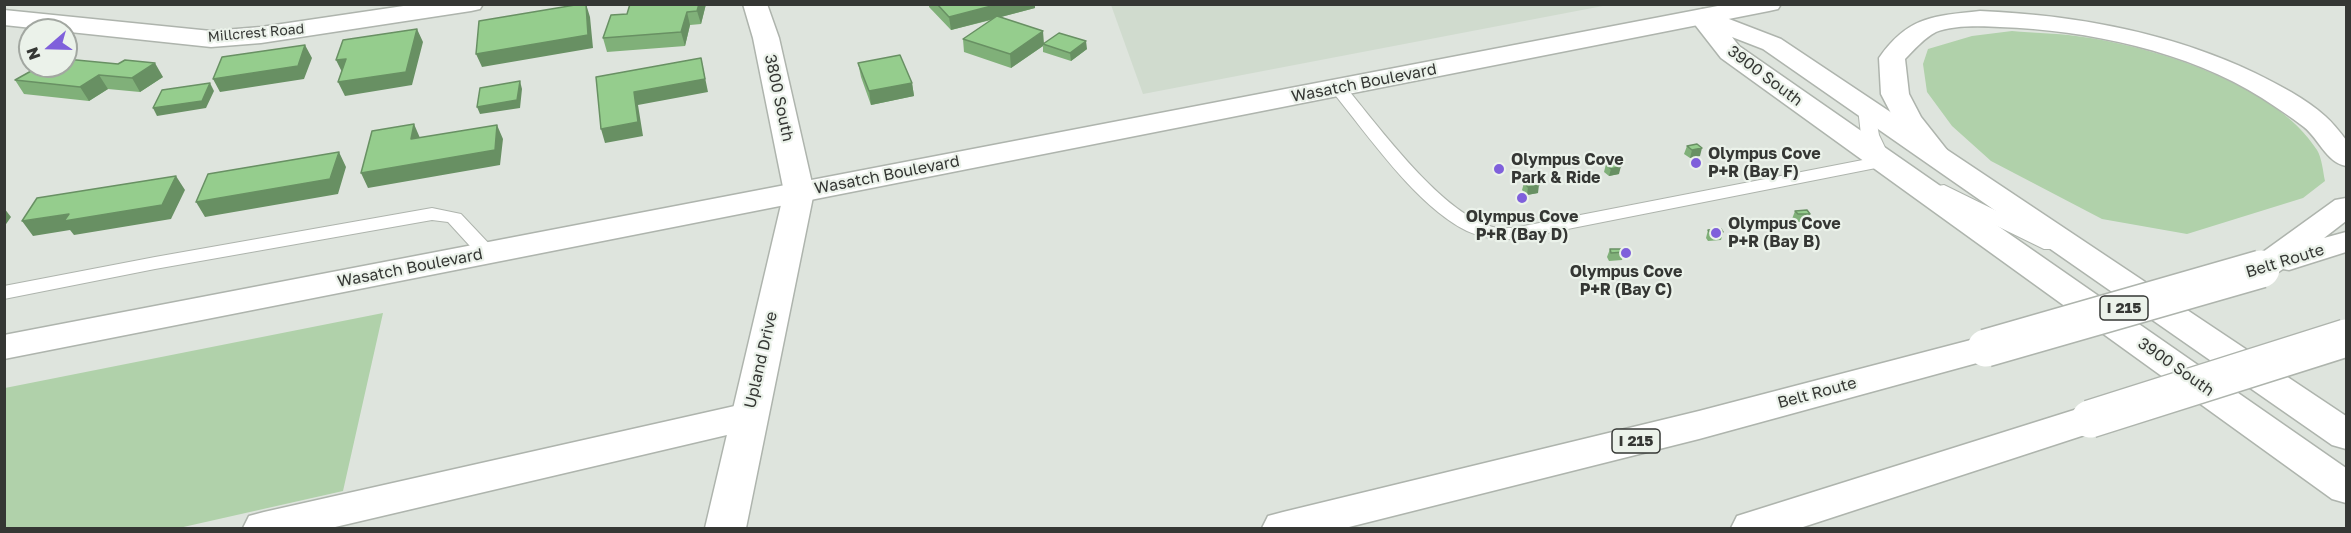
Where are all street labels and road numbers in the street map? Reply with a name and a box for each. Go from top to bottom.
street label: Millcrest Road [207,20,305,46]
street label: 3900 South [1724,42,1806,110]
street label: 3800 South [760,53,798,143]
street label: Wasatch Boulevard [1290,60,1438,106]
street label: Wasatch Boulevard [813,152,961,198]
street label: Belt Route [2244,240,2326,282]
street label: Wasatch Boulevard [336,245,484,291]
road number: I 215 [2100,296,2148,320]
street label: Upland Drive [741,310,781,410]
street label: 3900 South [2134,334,2218,400]
street label: Belt Route [1775,373,1859,413]
road number: I 215 [1612,429,1660,453]

